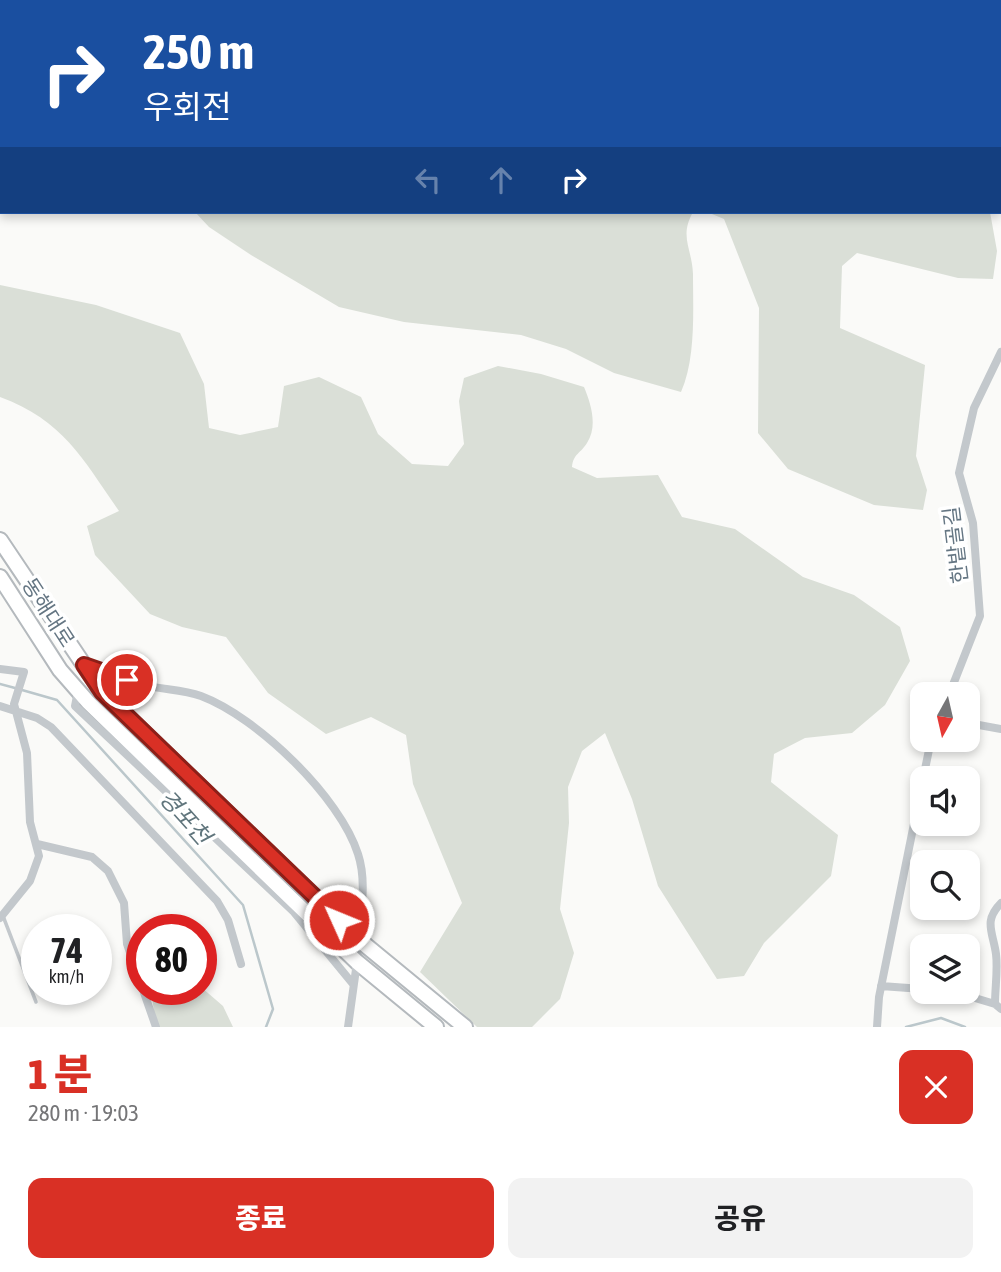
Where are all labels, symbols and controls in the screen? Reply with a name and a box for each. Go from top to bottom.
text: 250 m [143,23,254,79]
icon: right [28,28,119,119]
text: 우회전 [143,88,231,125]
icon: left [409,161,447,199]
icon: ahead [482,161,520,199]
icon: right [555,161,593,199]
street label: 한밭골길 [938,505,972,585]
street label: 동해대로 [18,573,80,651]
pin [97,650,157,710]
icon: arrive [108,661,146,699]
north arrow [910,682,980,752]
map controls [910,682,980,1004]
button: sound [910,766,980,836]
water label: 경포천 [154,785,218,851]
button: search [910,850,980,920]
position arrow [302,883,376,957]
speed limit sign: 80 [126,914,217,1005]
text: 74 [50,930,83,970]
button: layers [910,934,980,1004]
text: km/h [49,966,84,987]
text: 1 분 [28,1050,92,1098]
button: close [899,1050,973,1124]
text: 280 m · 19:03 [28,1100,139,1126]
button: 종료 [28,1178,494,1258]
button: 공유 [508,1178,973,1258]

